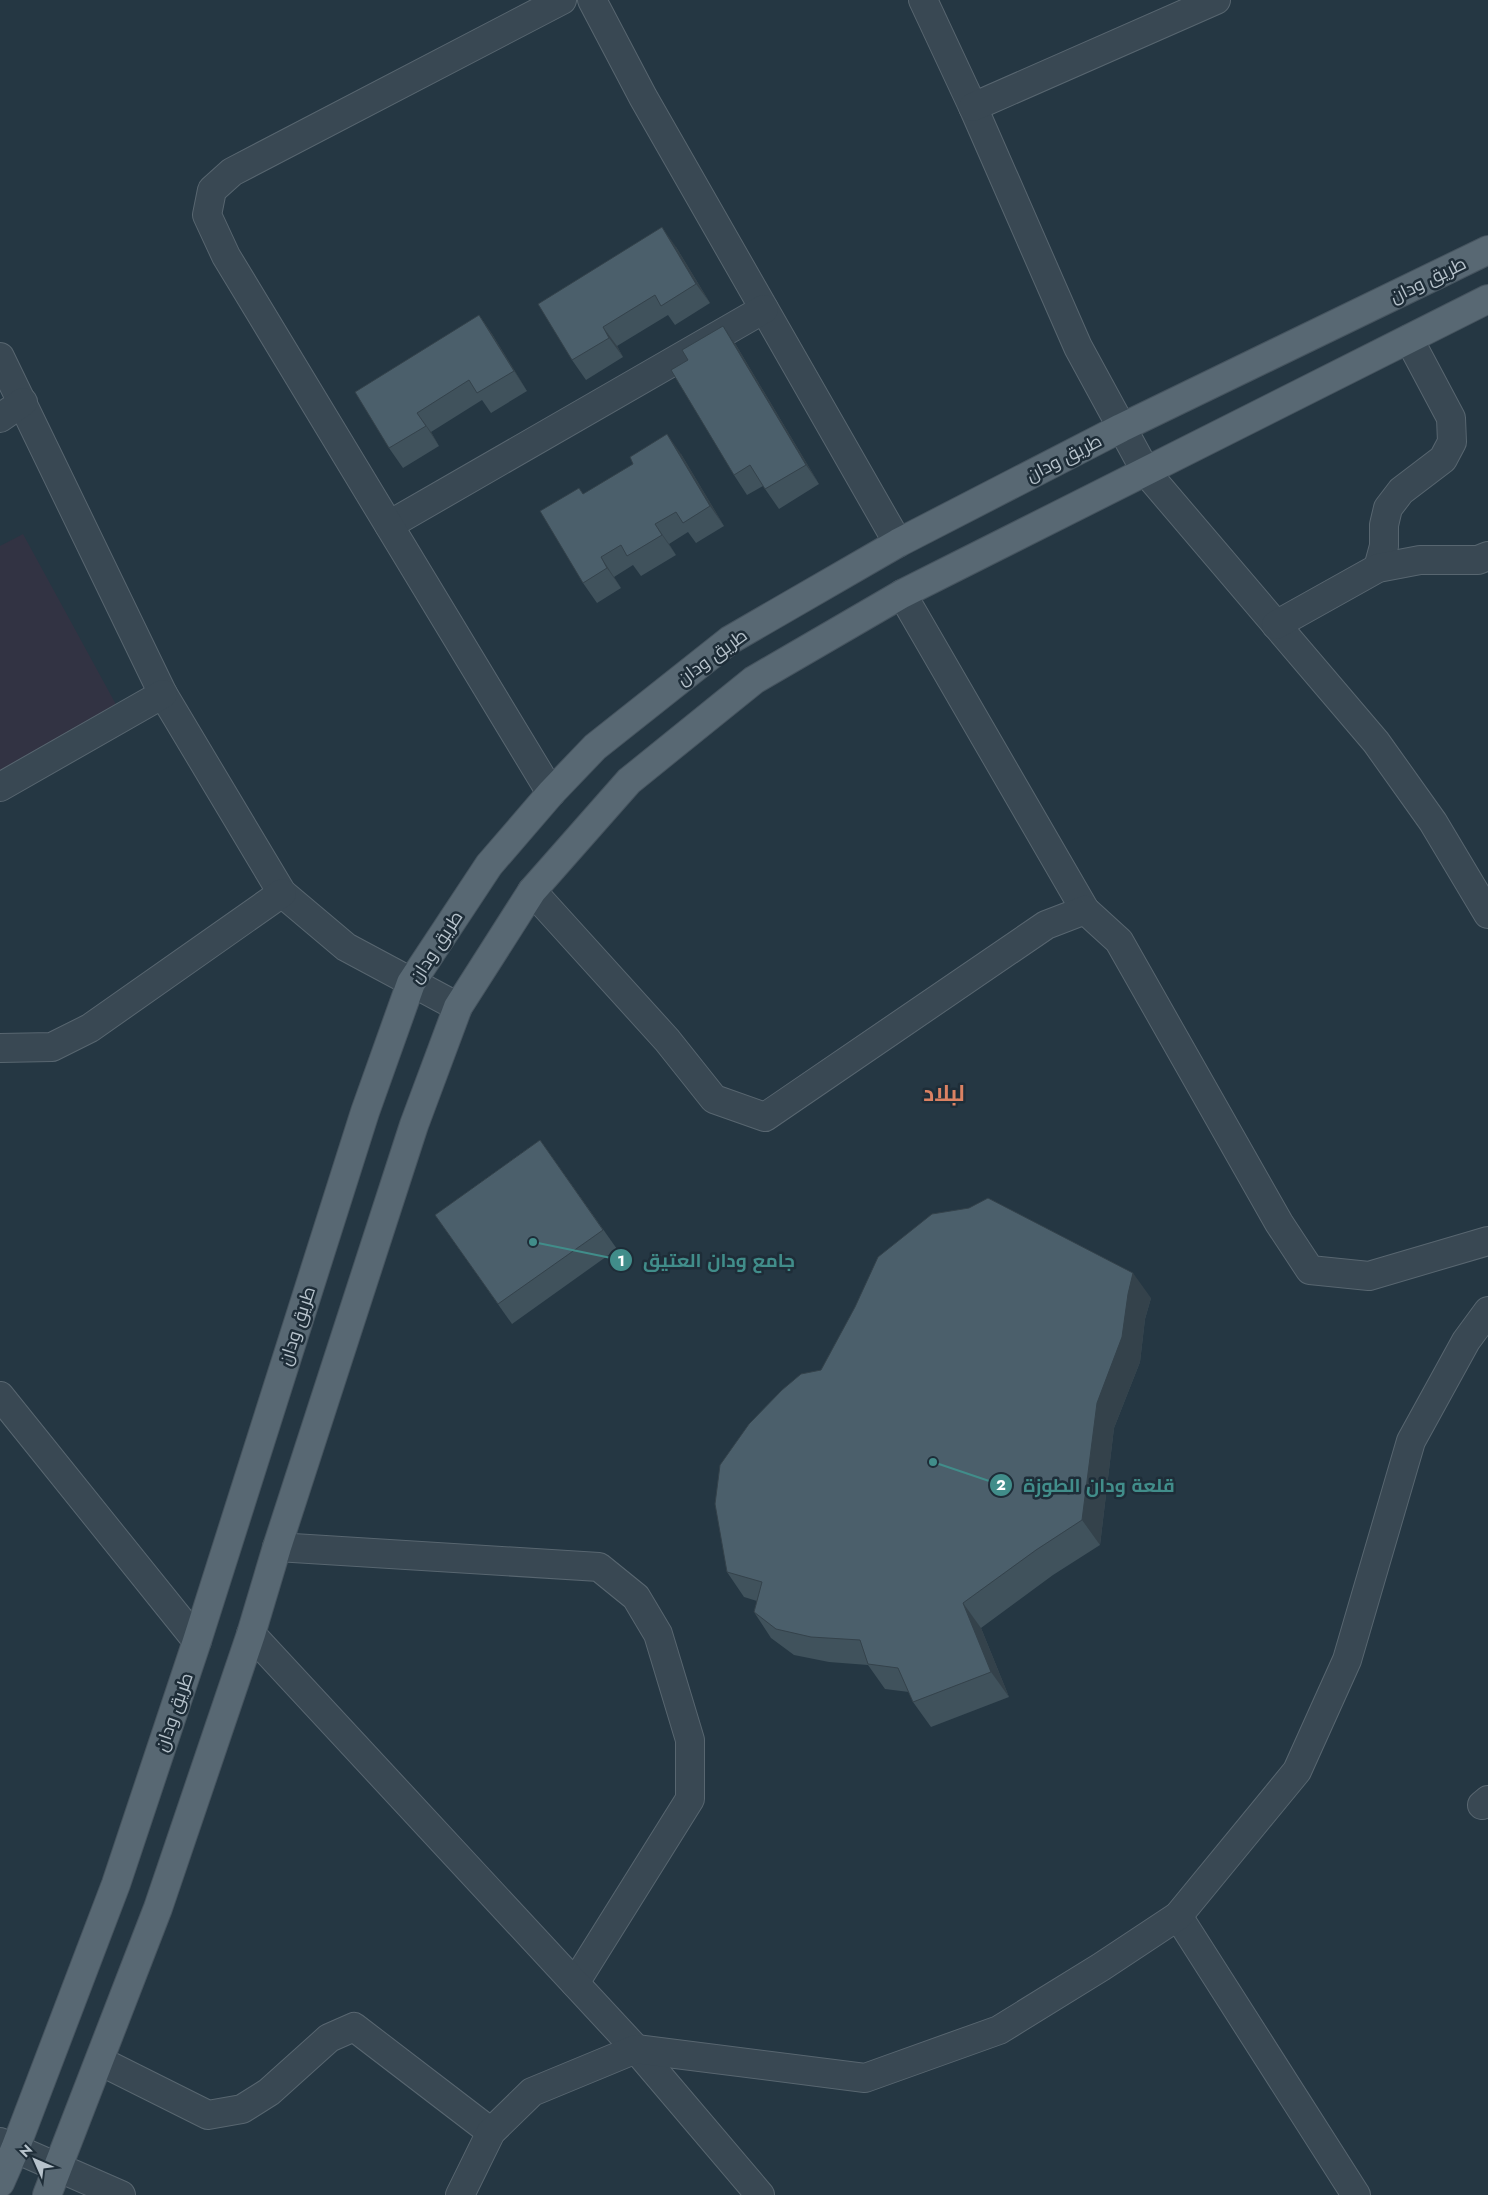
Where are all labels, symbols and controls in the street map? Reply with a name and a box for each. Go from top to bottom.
street label: طريق ودان [1386,250,1470,310]
street label: طريق ودان [1022,428,1106,488]
street label: طريق ودان [671,622,753,692]
street label: طريق ودان [403,906,469,988]
district label: لبلاد [923,1077,965,1109]
callout: جامع ودان العتيق [608,1243,805,1277]
text: جامع ودان العتيق [643,1247,795,1274]
text: 1 [617,1250,625,1272]
street label: طريق ودان [272,1283,322,1369]
callout: قلعة ودان الطوزة [988,1468,1184,1502]
text: قلعة ودان الطوزة [1023,1472,1175,1499]
text: 2 [996,1474,1006,1496]
street label: طريق ودان [148,1669,200,1755]
north arrow [10,2135,60,2185]
text: N [15,2140,37,2162]

